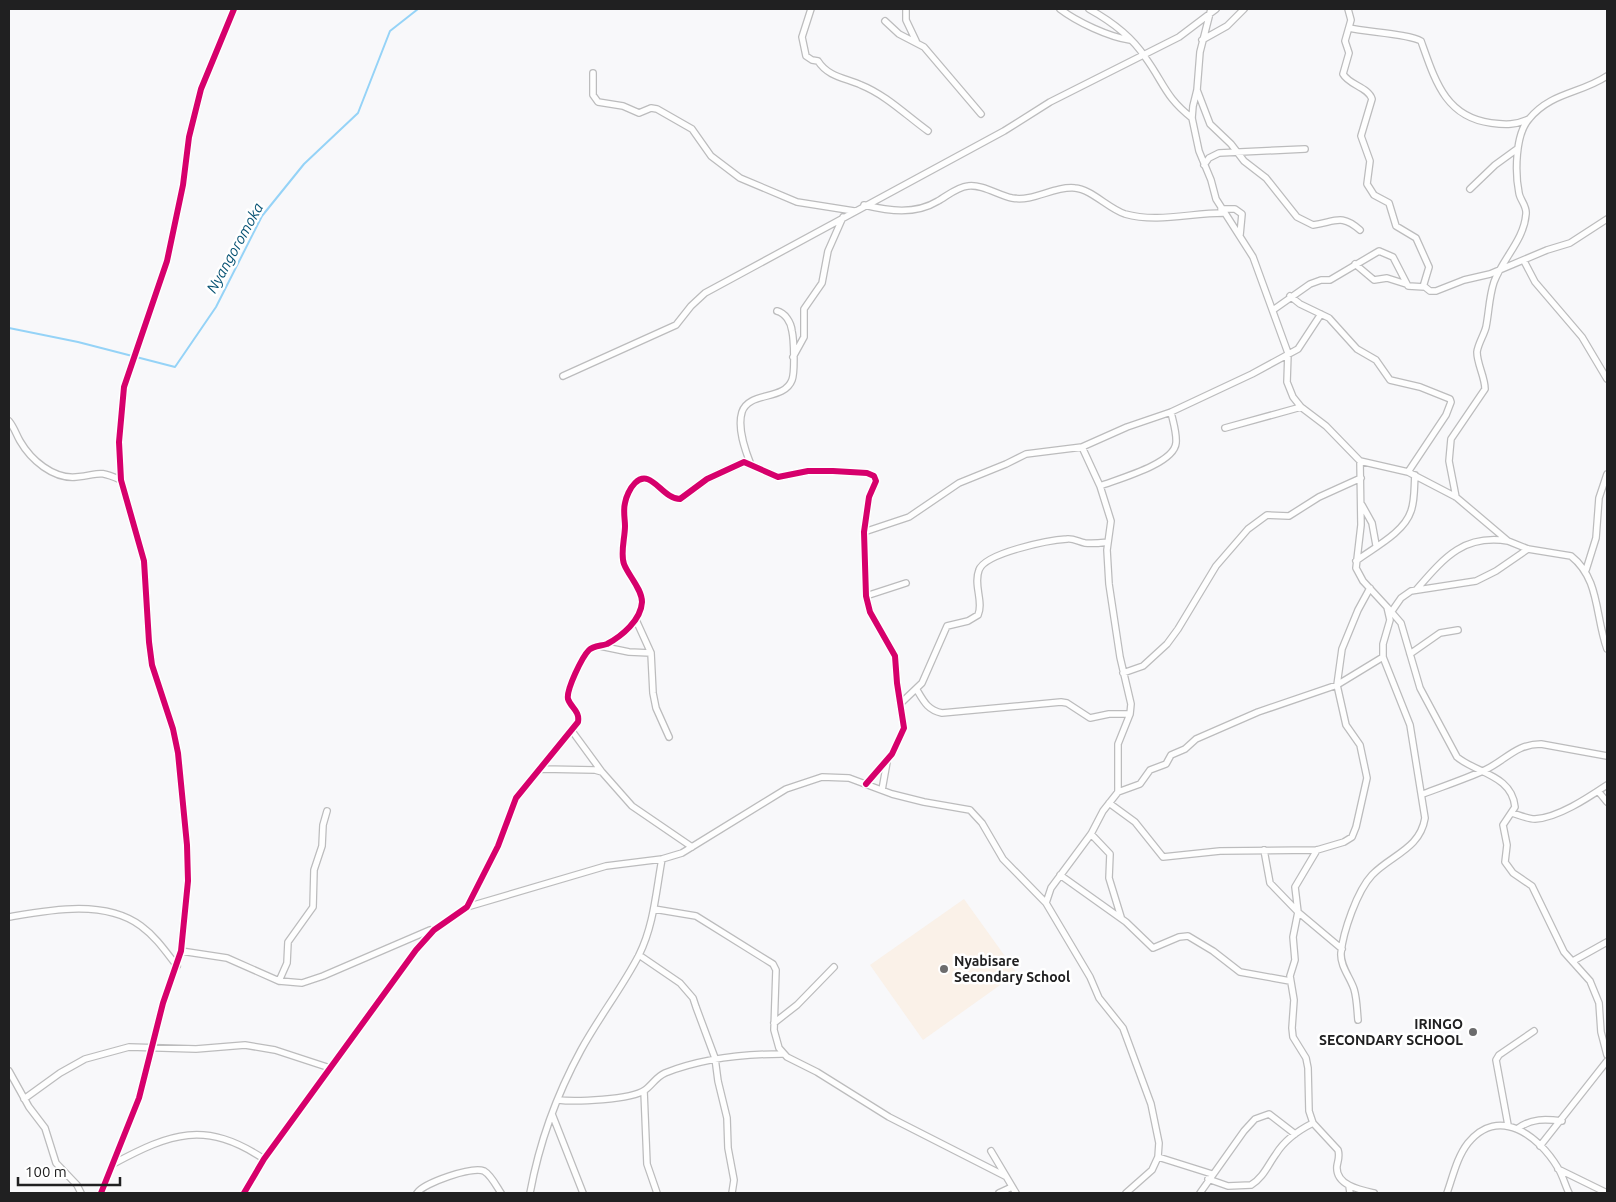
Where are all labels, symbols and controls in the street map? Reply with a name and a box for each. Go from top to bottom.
water label: Nyangoromoka [203,200,266,296]
place label: Nyabisare Secondary School [954,953,1070,985]
marker: Nyabisare Secondary School [938,963,950,975]
place label: IRINGO SECONDARY SCHOOL [1319,1016,1463,1048]
marker: IRINGO SECONDARY SCHOOL [1467,1026,1479,1038]
scale bar [18,1154,120,1186]
text: 100 m [25,1163,67,1180]

